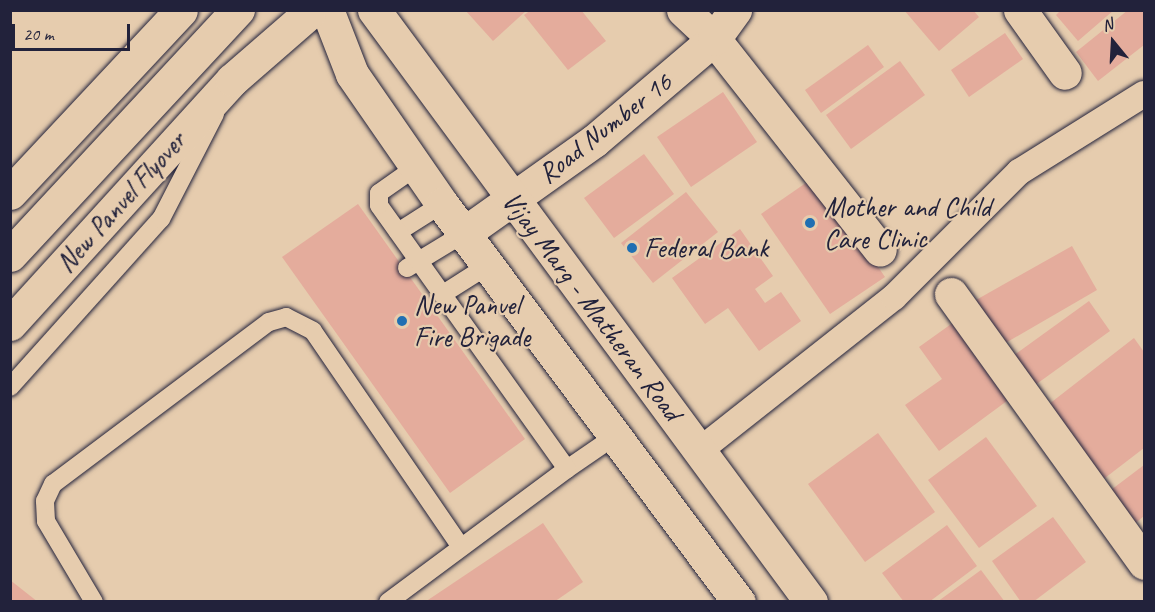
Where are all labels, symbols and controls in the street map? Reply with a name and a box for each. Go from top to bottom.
scale bar [15,12,134,50]
north arrow [1083,12,1143,72]
text: N [1100,14,1115,36]
text: 20 m [23,23,54,45]
street label: Road Number 16 [532,66,678,190]
street label: New Panvel Flyover [48,124,194,280]
street label: Vijay Marg - Matheran Road [495,185,689,427]
place label: Mother and Child Care Clinic [824,190,992,256]
marker: Mother and Child Care Clinic [801,214,819,232]
place label: Federal Bank [644,231,768,265]
marker: Federal Bank [625,241,639,255]
place label: New Panvel Fire Brigade [414,288,529,354]
marker: New Panvel Fire Brigade [395,314,409,328]

